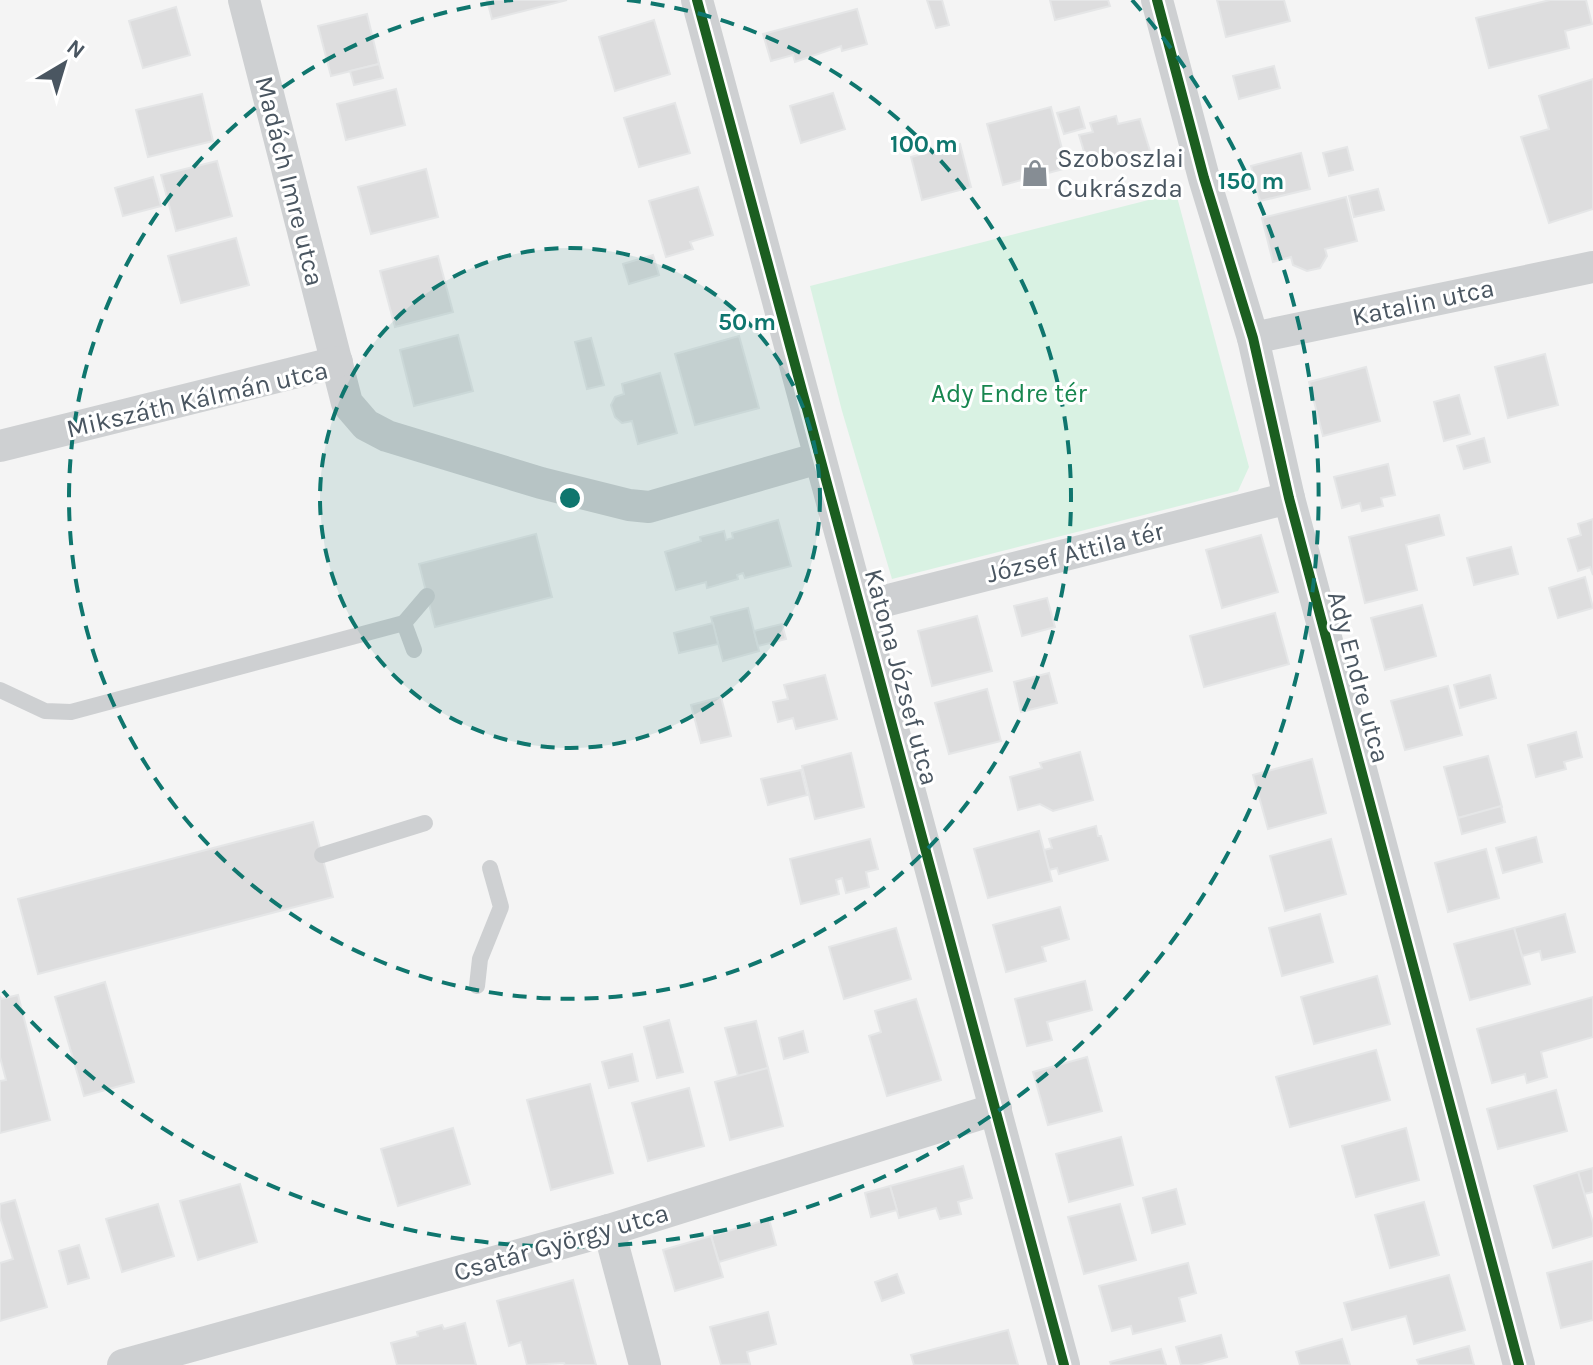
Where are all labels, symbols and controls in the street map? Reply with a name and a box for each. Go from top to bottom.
north arrow [24,24,104,104]
text: N [61,34,90,64]
street label: Madách Imre utca [248,73,331,289]
text: 100 m [890,130,958,158]
place label: Szoboszlai Cukrászda [1057,143,1184,204]
shop icon: Szoboszlai Cukrászda [1020,158,1050,188]
text: 150 m [1218,167,1284,195]
street label: Katalin utca [1349,272,1497,333]
text: 50 m [718,308,776,336]
street label: Mikszáth Kálmán utca [63,354,331,445]
park label: Ady Endre tér [931,378,1087,409]
centre of rings [556,484,584,512]
street label: József Attila tér [983,515,1168,589]
street label: Katona József utca [858,566,945,789]
street label: Ady Endre utca [1321,588,1396,766]
street label: Csatár György utca [450,1197,672,1288]

